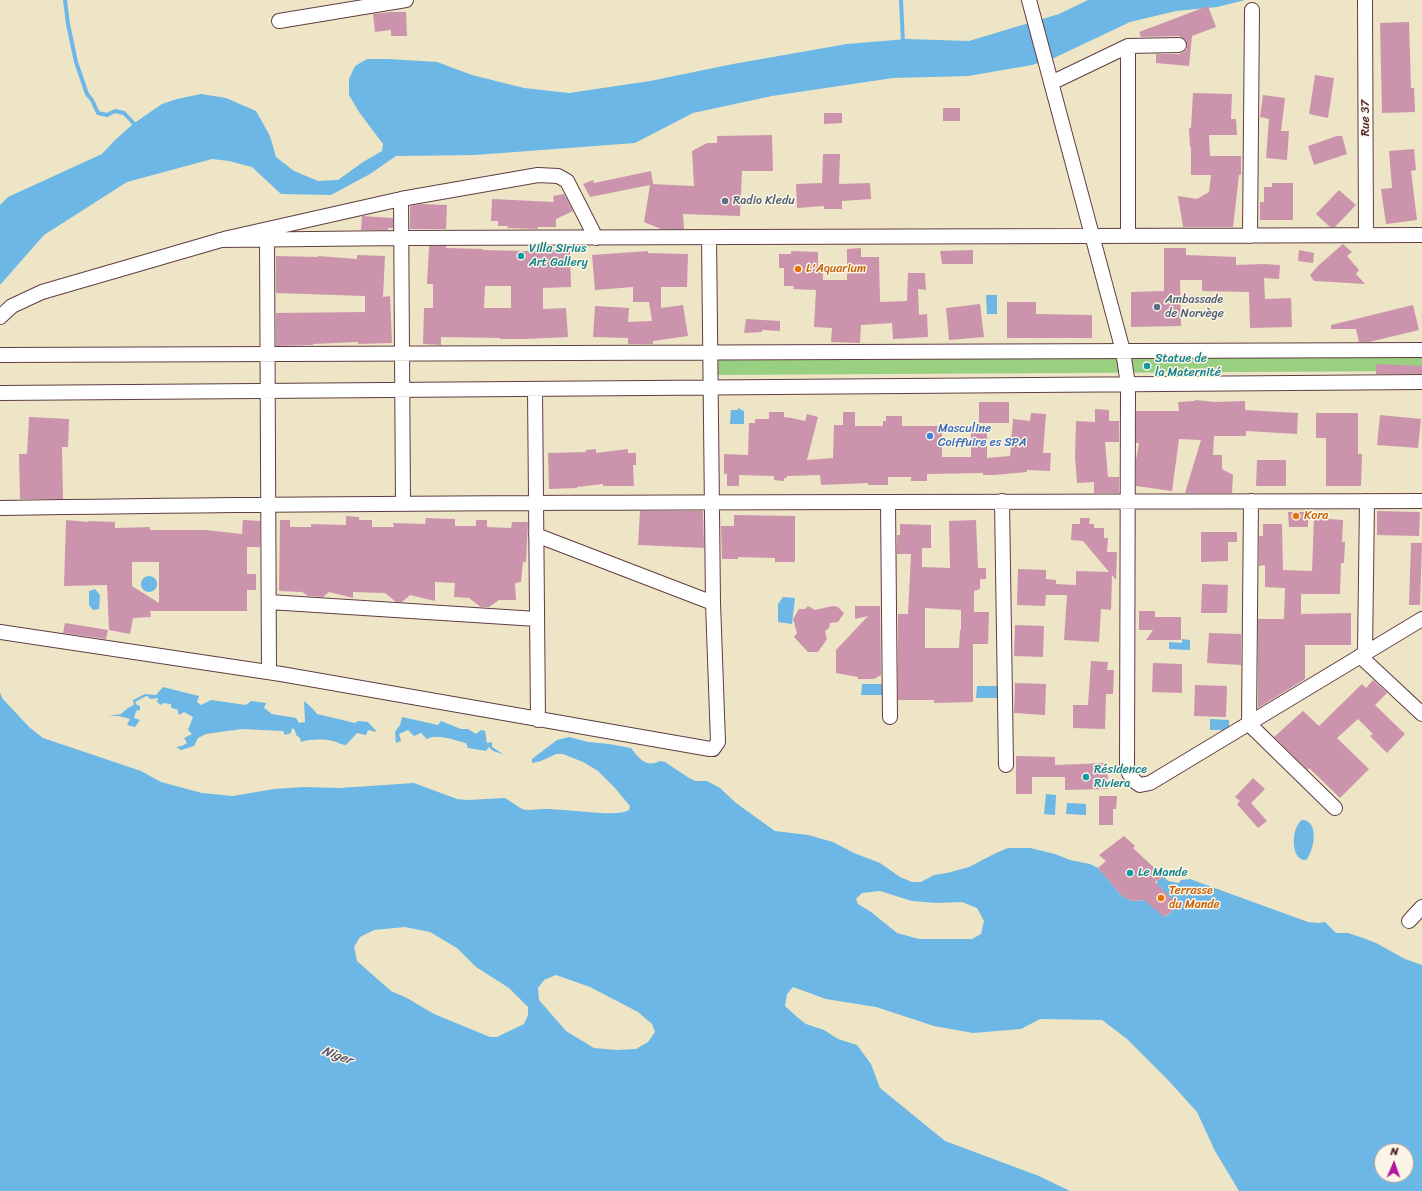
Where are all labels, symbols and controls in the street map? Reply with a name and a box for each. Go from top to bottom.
street label: Rue 37 [1359,100,1373,136]
place label: Radio Kledu [733,194,795,208]
marker: Radio Kledu [720,196,730,206]
place label: Villa Sirius Art Gallery [529,242,588,270]
marker: Villa Sirius Art Gallery [516,251,526,261]
place label: L'Aquarium [806,262,866,276]
marker: L'Aquarium [793,264,803,274]
place label: Ambassade de Norvège [1165,293,1224,321]
marker: Ambassade de Norvège [1152,302,1162,312]
place label: Statue de la Maternité [1155,352,1221,380]
marker: Statue de la Maternité [1142,361,1152,371]
place label: Masculine Coiffuire es SPA [938,422,1027,450]
marker: Masculine Coiffuire es SPA [925,431,935,441]
place label: Kora [1304,509,1328,523]
marker: Kora [1291,511,1301,521]
place label: Résidence Riviera [1094,763,1147,791]
marker: Résidence Riviera [1081,772,1091,782]
place label: Le Mande [1138,866,1188,880]
marker: Le Mande [1125,868,1135,878]
place label: Terrasse du Mande [1169,884,1220,912]
marker: Terrasse du Mande [1156,893,1166,903]
water label: Niger [320,1043,354,1069]
text: N [1390,1142,1399,1161]
north arrow [1374,1143,1414,1183]

